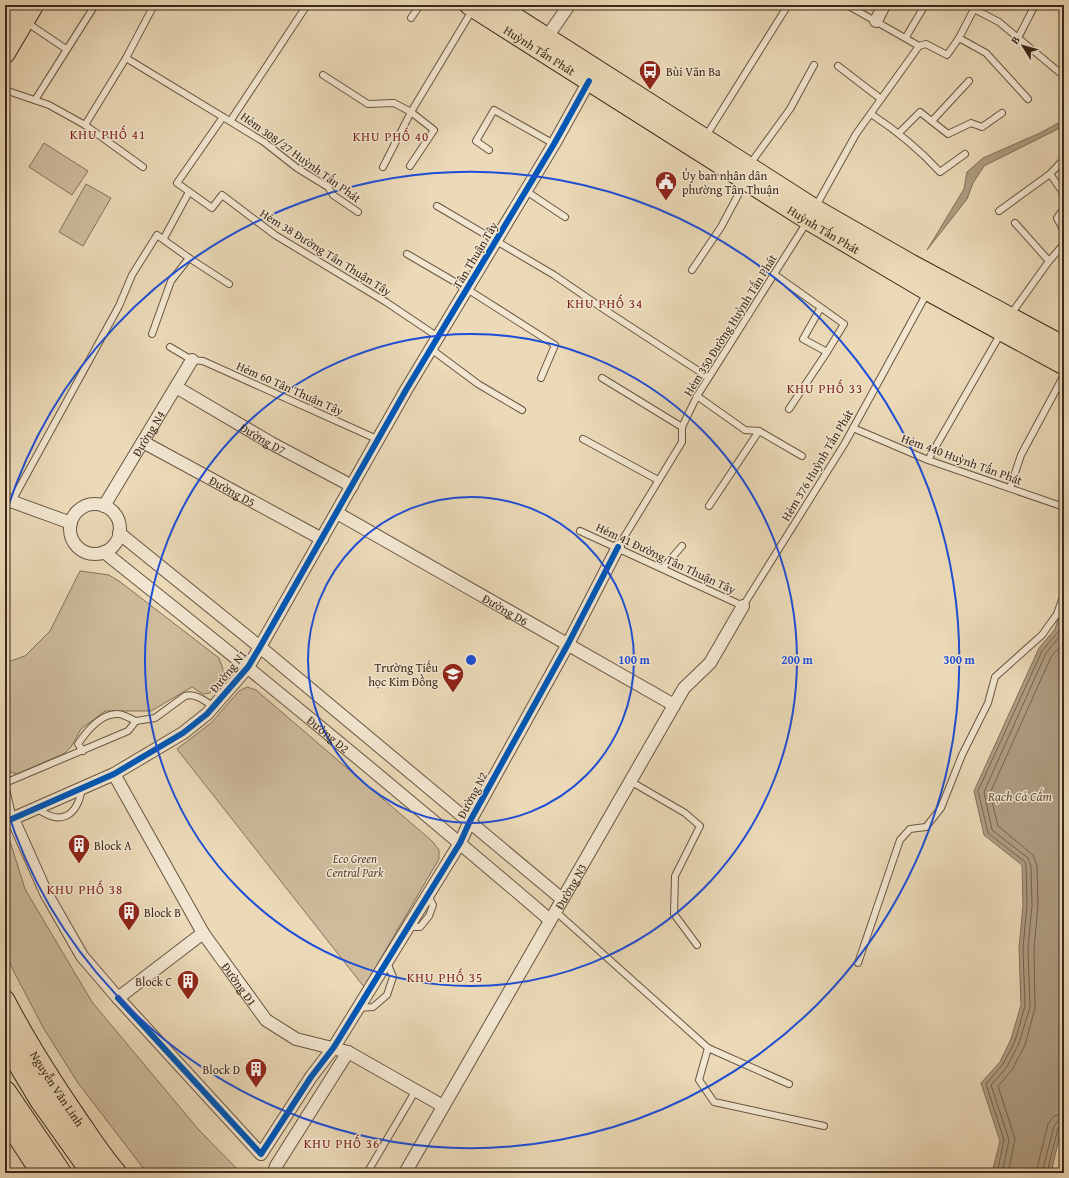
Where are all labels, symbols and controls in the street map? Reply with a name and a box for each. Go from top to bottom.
street label: Huỳnh Tấn Phát [501,21,580,79]
north arrow [1003,26,1043,66]
text: B [1007,32,1024,48]
bus stop icon: Bùi Văn Ba [637,58,663,91]
place label: Bùi Văn Ba [666,63,721,80]
street label: Hẻm 308/27 Huỳnh Tấn Phát [237,108,365,207]
district label: KHU PHỐ 41 [70,125,146,144]
district label: KHU PHỐ 40 [353,127,429,146]
place label: Ủy ban nhân dân phường Tân Thuận [682,167,779,198]
public building icon: Ủy ban nhân dân phường Tân Thuận [653,169,679,202]
street label: Huỳnh Tấn Phát [785,201,864,258]
street label: Hẻm 38 Đường Tân Thuận Tây [257,204,395,300]
street label: Tân Thuận Tây [448,218,502,292]
street label: Hẻm 350 Đường Huỳnh Tấn Phát [679,250,781,399]
district label: KHU PHỐ 34 [567,294,643,313]
street label: Hẻm 60 Tân Thuận Tây [234,357,346,419]
district label: KHU PHỐ 33 [787,379,863,398]
street label: Hẻm 376 Huỳnh Tấn Phát [777,405,857,524]
street label: Đường N4 [128,407,168,459]
street label: Đường D7 [237,418,289,458]
street label: Hẻm 440 Huỳnh Tấn Phát [899,429,1025,489]
street label: Đường D5 [207,471,259,510]
street label: Hẻm 41 Đường Tân Thuận Tây [593,518,739,598]
street label: Đường D6 [480,589,532,629]
street label: Đường N1 [205,646,251,696]
text: 100 m [618,651,651,668]
text: 200 m [781,651,814,668]
text: 300 m [943,651,976,668]
centre of rings [464,653,478,667]
place label: Trường Tiểu học Kim Đồng [368,659,438,690]
school or university icon: Trường Tiểu học Kim Đồng [440,661,466,694]
street label: Đường D2 [304,711,353,757]
street label: Đường N2 [453,769,491,821]
water label: Rạch Cả Cấm [987,787,1053,806]
building icon: Block A [66,832,92,865]
place label: Block A [94,837,132,854]
park label: Eco Green Central Park [327,850,384,881]
street label: Đường N3 [550,860,590,912]
district label: KHU PHỐ 38 [47,880,123,899]
building icon: Block B [116,899,142,932]
place label: Block B [144,904,181,921]
street label: Đường D1 [218,959,262,1009]
building icon: Block C [175,968,201,1001]
district label: KHU PHỐ 35 [407,968,483,987]
place label: Block C [135,973,172,990]
street label: Nguyễn Văn Linh [27,1047,89,1130]
building icon: Block D [243,1056,269,1089]
place label: Block D [203,1061,240,1078]
district label: KHU PHỐ 36 [304,1134,380,1153]

